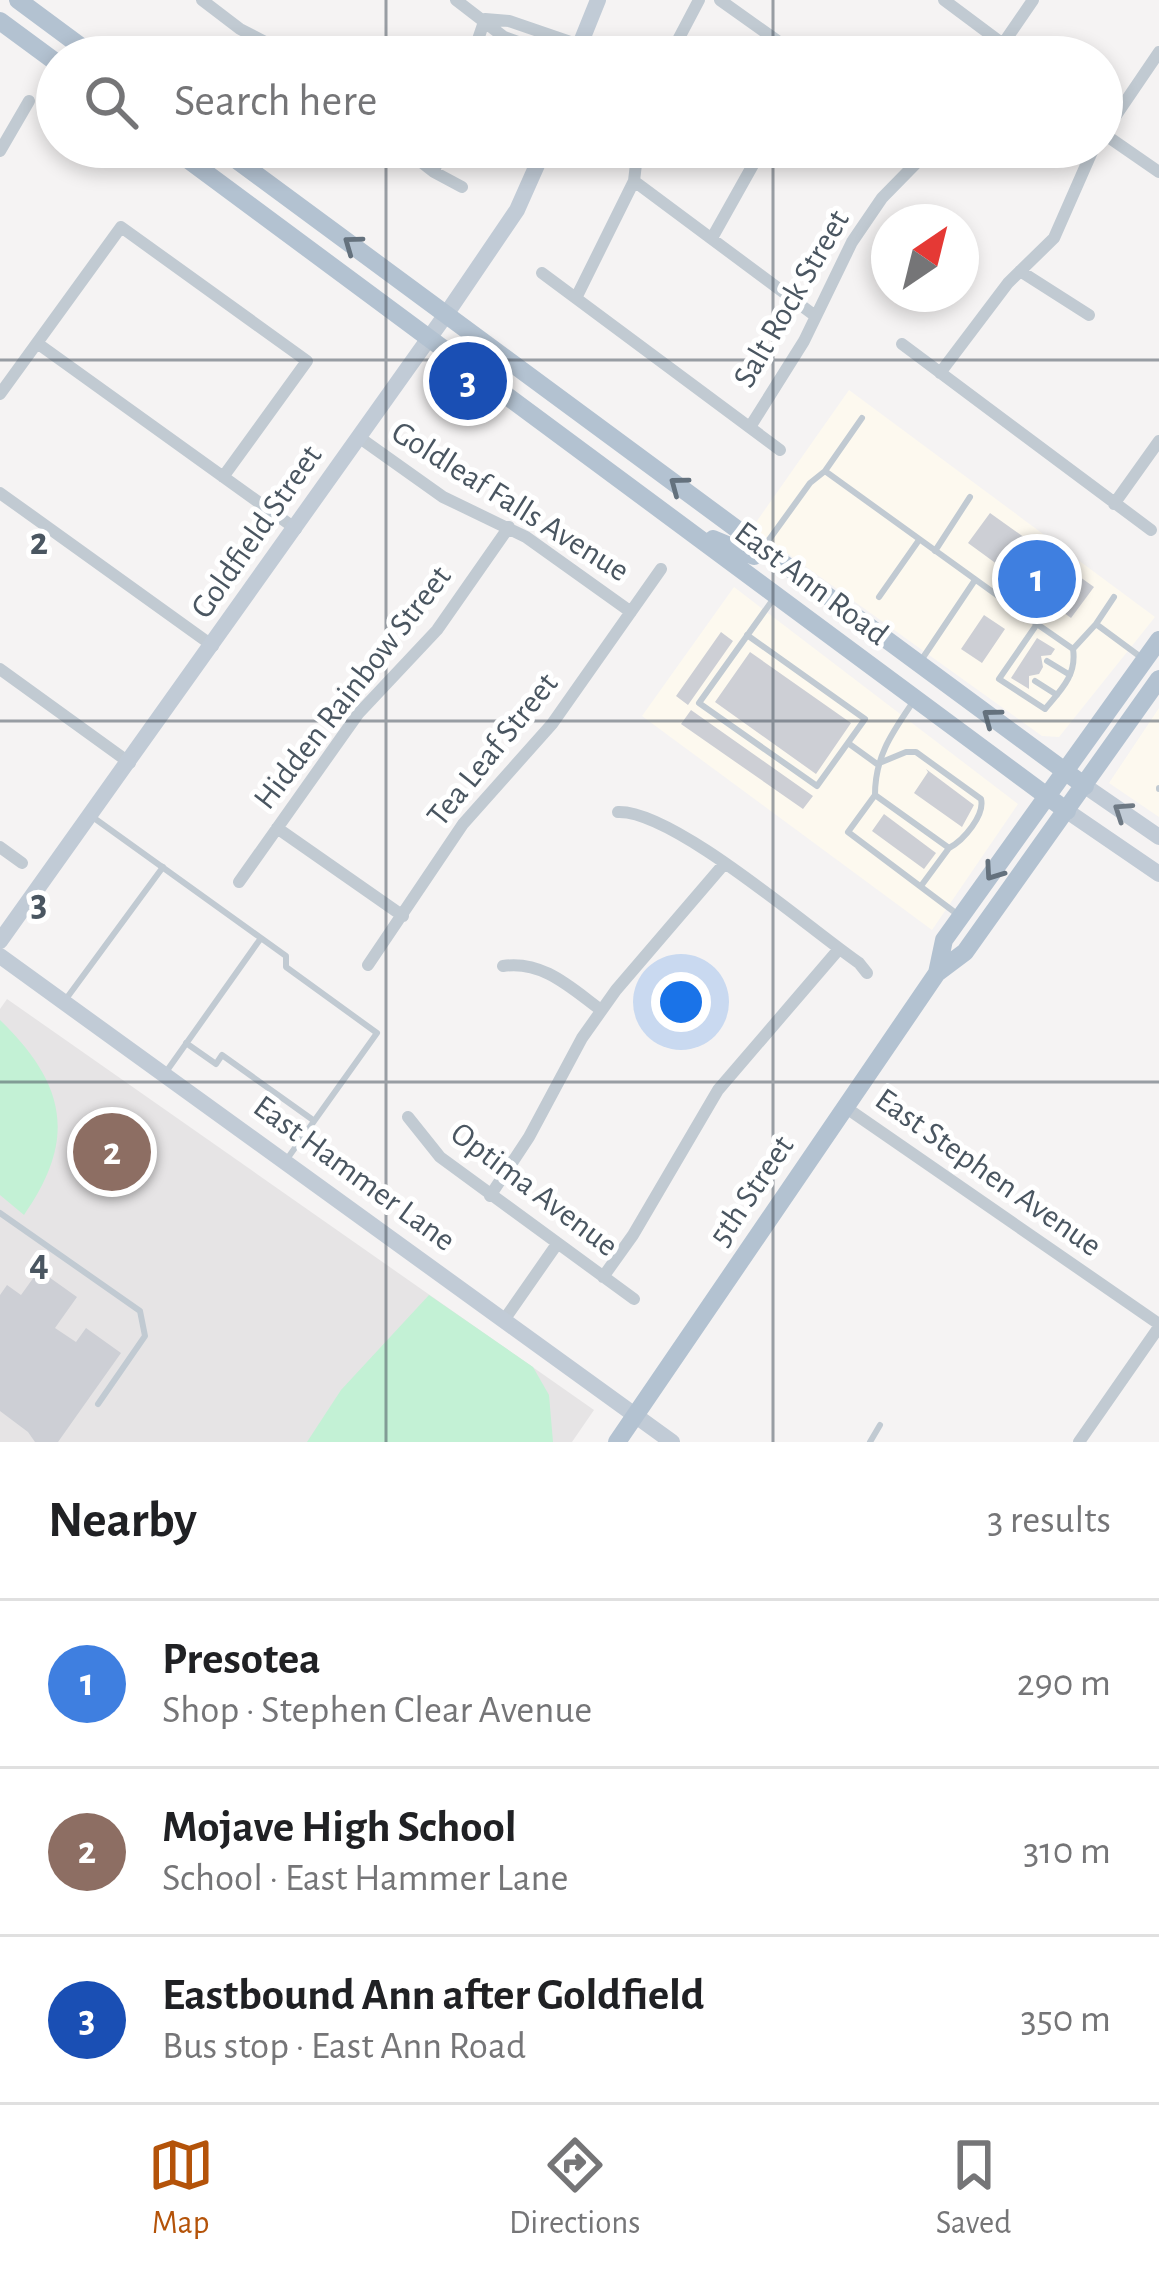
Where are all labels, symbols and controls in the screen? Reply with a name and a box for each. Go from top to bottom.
search box [36,36,1123,168]
icon: search [78,69,144,135]
text: Search here [174,79,377,124]
street label: Salt Rock Street [728,204,856,393]
north arrow [871,204,979,312]
one-way arrow [344,237,365,259]
pin: 3 [429,336,507,426]
street label: Goldleaf Falls Avenue [385,416,635,588]
street label: Goldfield Street [185,439,329,624]
one-way arrow [670,477,691,499]
street label: East Ann Road [728,516,894,652]
text: 2 [30,523,48,562]
pin: 1 [998,534,1076,624]
street label: Hidden Rainbow Street [248,560,458,816]
street label: Tea Leaf Street [422,667,565,833]
one-way arrow [982,710,1004,732]
one-way arrow [1113,804,1135,826]
one-way arrow [985,858,1007,880]
text: 3 [31,884,47,923]
your location [651,972,711,1032]
street label: East Stephen Avenue [869,1083,1107,1263]
street label: East Hammer Lane [247,1090,461,1258]
pin: 2 [73,1107,151,1197]
street label: Optima Avenue [444,1117,624,1263]
street label: 5th Street [703,1130,801,1252]
text: 4 [29,1244,49,1283]
text: Nearby [48,1495,197,1546]
text: 3 results [987,1501,1111,1540]
text: Presotea [162,1637,321,1682]
text: 1 [80,1664,94,1703]
text: 290 m [1017,1664,1111,1703]
text: Shop · Stephen Clear Avenue [162,1691,592,1730]
text: Mojave High School [162,1805,517,1850]
text: 2 [78,1832,96,1871]
text: 310 m [1023,1832,1111,1871]
text: School · East Hammer Lane [162,1859,569,1898]
text: Eastbound Ann after Goldfield [162,1973,704,2018]
text: 3 [79,2000,95,2039]
text: 350 m [1020,2000,1111,2039]
text: Bus stop · East Ann Road [162,2027,526,2066]
tab: Map [148,2132,214,2244]
tab: Directions [509,2132,640,2244]
tab: Saved [936,2132,1011,2244]

